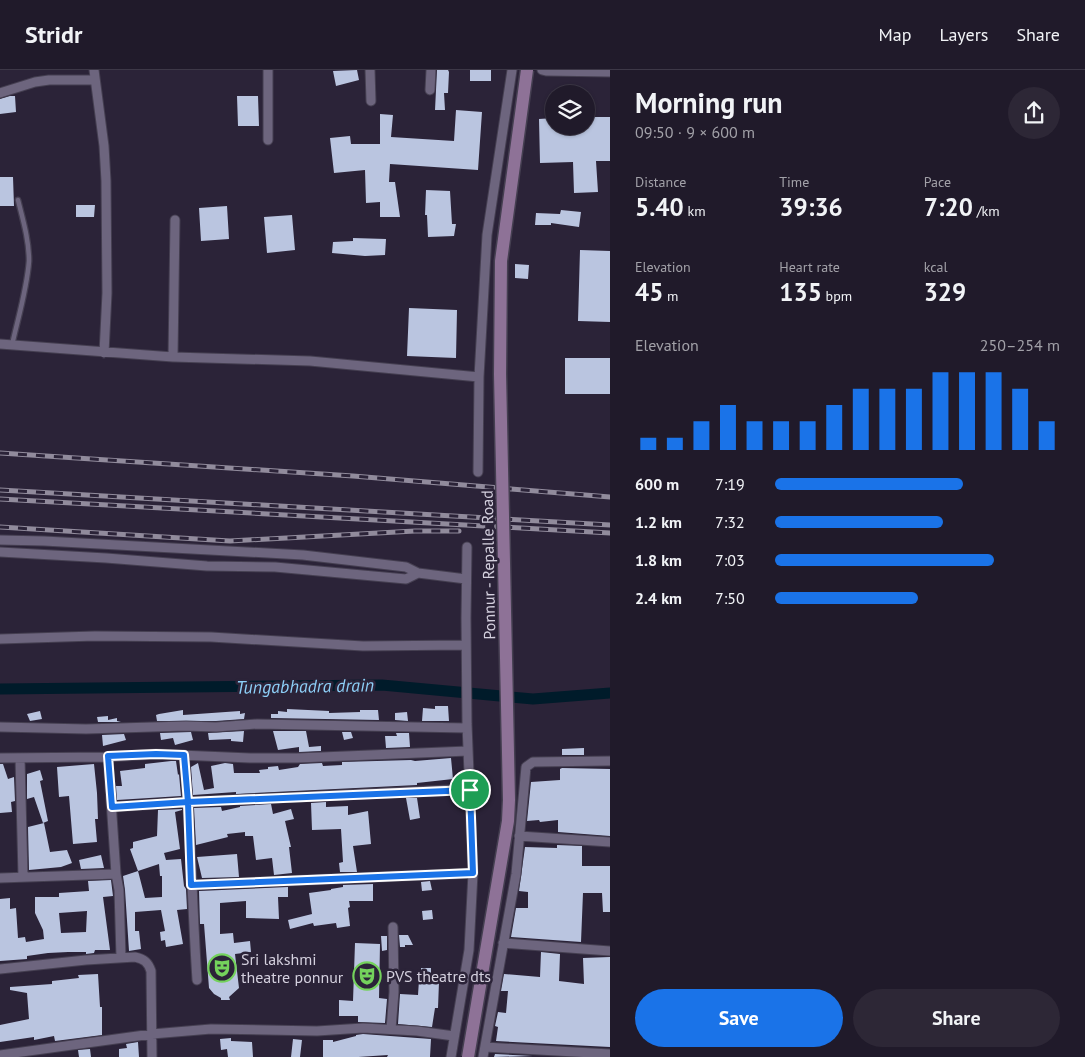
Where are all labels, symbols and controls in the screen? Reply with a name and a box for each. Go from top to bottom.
text: Stridr [25,19,82,50]
text: Map [879,23,911,46]
text: Layers [939,23,988,46]
text: Share [1016,23,1060,46]
text: Morning run [635,84,783,121]
map controls [545,85,595,135]
button: layers [545,85,595,135]
button: share [1008,87,1060,139]
text: 09:50 · 9 × 600 m [635,122,755,142]
text: Distance [635,173,686,191]
text: Time [779,173,809,191]
text: Pace [924,173,951,191]
text: 5.40 [635,191,684,223]
text: 39:36 [779,191,843,223]
text: 7:20 [924,191,973,223]
text: km [684,202,706,220]
text: /km [973,202,1000,220]
text: Elevation [635,258,691,276]
text: Heart rate [779,258,840,276]
text: kcal [924,258,948,276]
text: 45 [635,276,663,308]
text: 135 [779,276,822,308]
text: 329 [924,276,966,308]
text: m [663,287,678,305]
text: bpm [822,287,852,305]
text: Elevation [635,335,699,355]
text: 250–254 m [980,335,1060,355]
text: 600 m [635,474,679,494]
text: 7:19 [715,474,745,494]
street label: Ponnur - Repalle Road [477,490,499,640]
text: 1.2 km [635,512,682,532]
text: 7:32 [715,512,745,532]
text: 1.8 km [635,550,682,570]
text: 7:03 [715,550,745,570]
text: 2.4 km [635,588,682,608]
text: 7:50 [715,588,745,608]
water label: Tungabhadra drain [236,673,374,699]
pin [449,769,491,811]
icon: arrive [456,776,484,804]
place label: Sri lakshmi theatre ponnur [241,949,344,987]
theatre icon: Sri lakshmi theatre ponnur [207,953,237,983]
theatre icon: PVS theatre dts [352,961,382,991]
place label: PVS theatre dts [386,966,491,986]
button: Save [635,989,843,1047]
button: Share [853,989,1060,1047]

